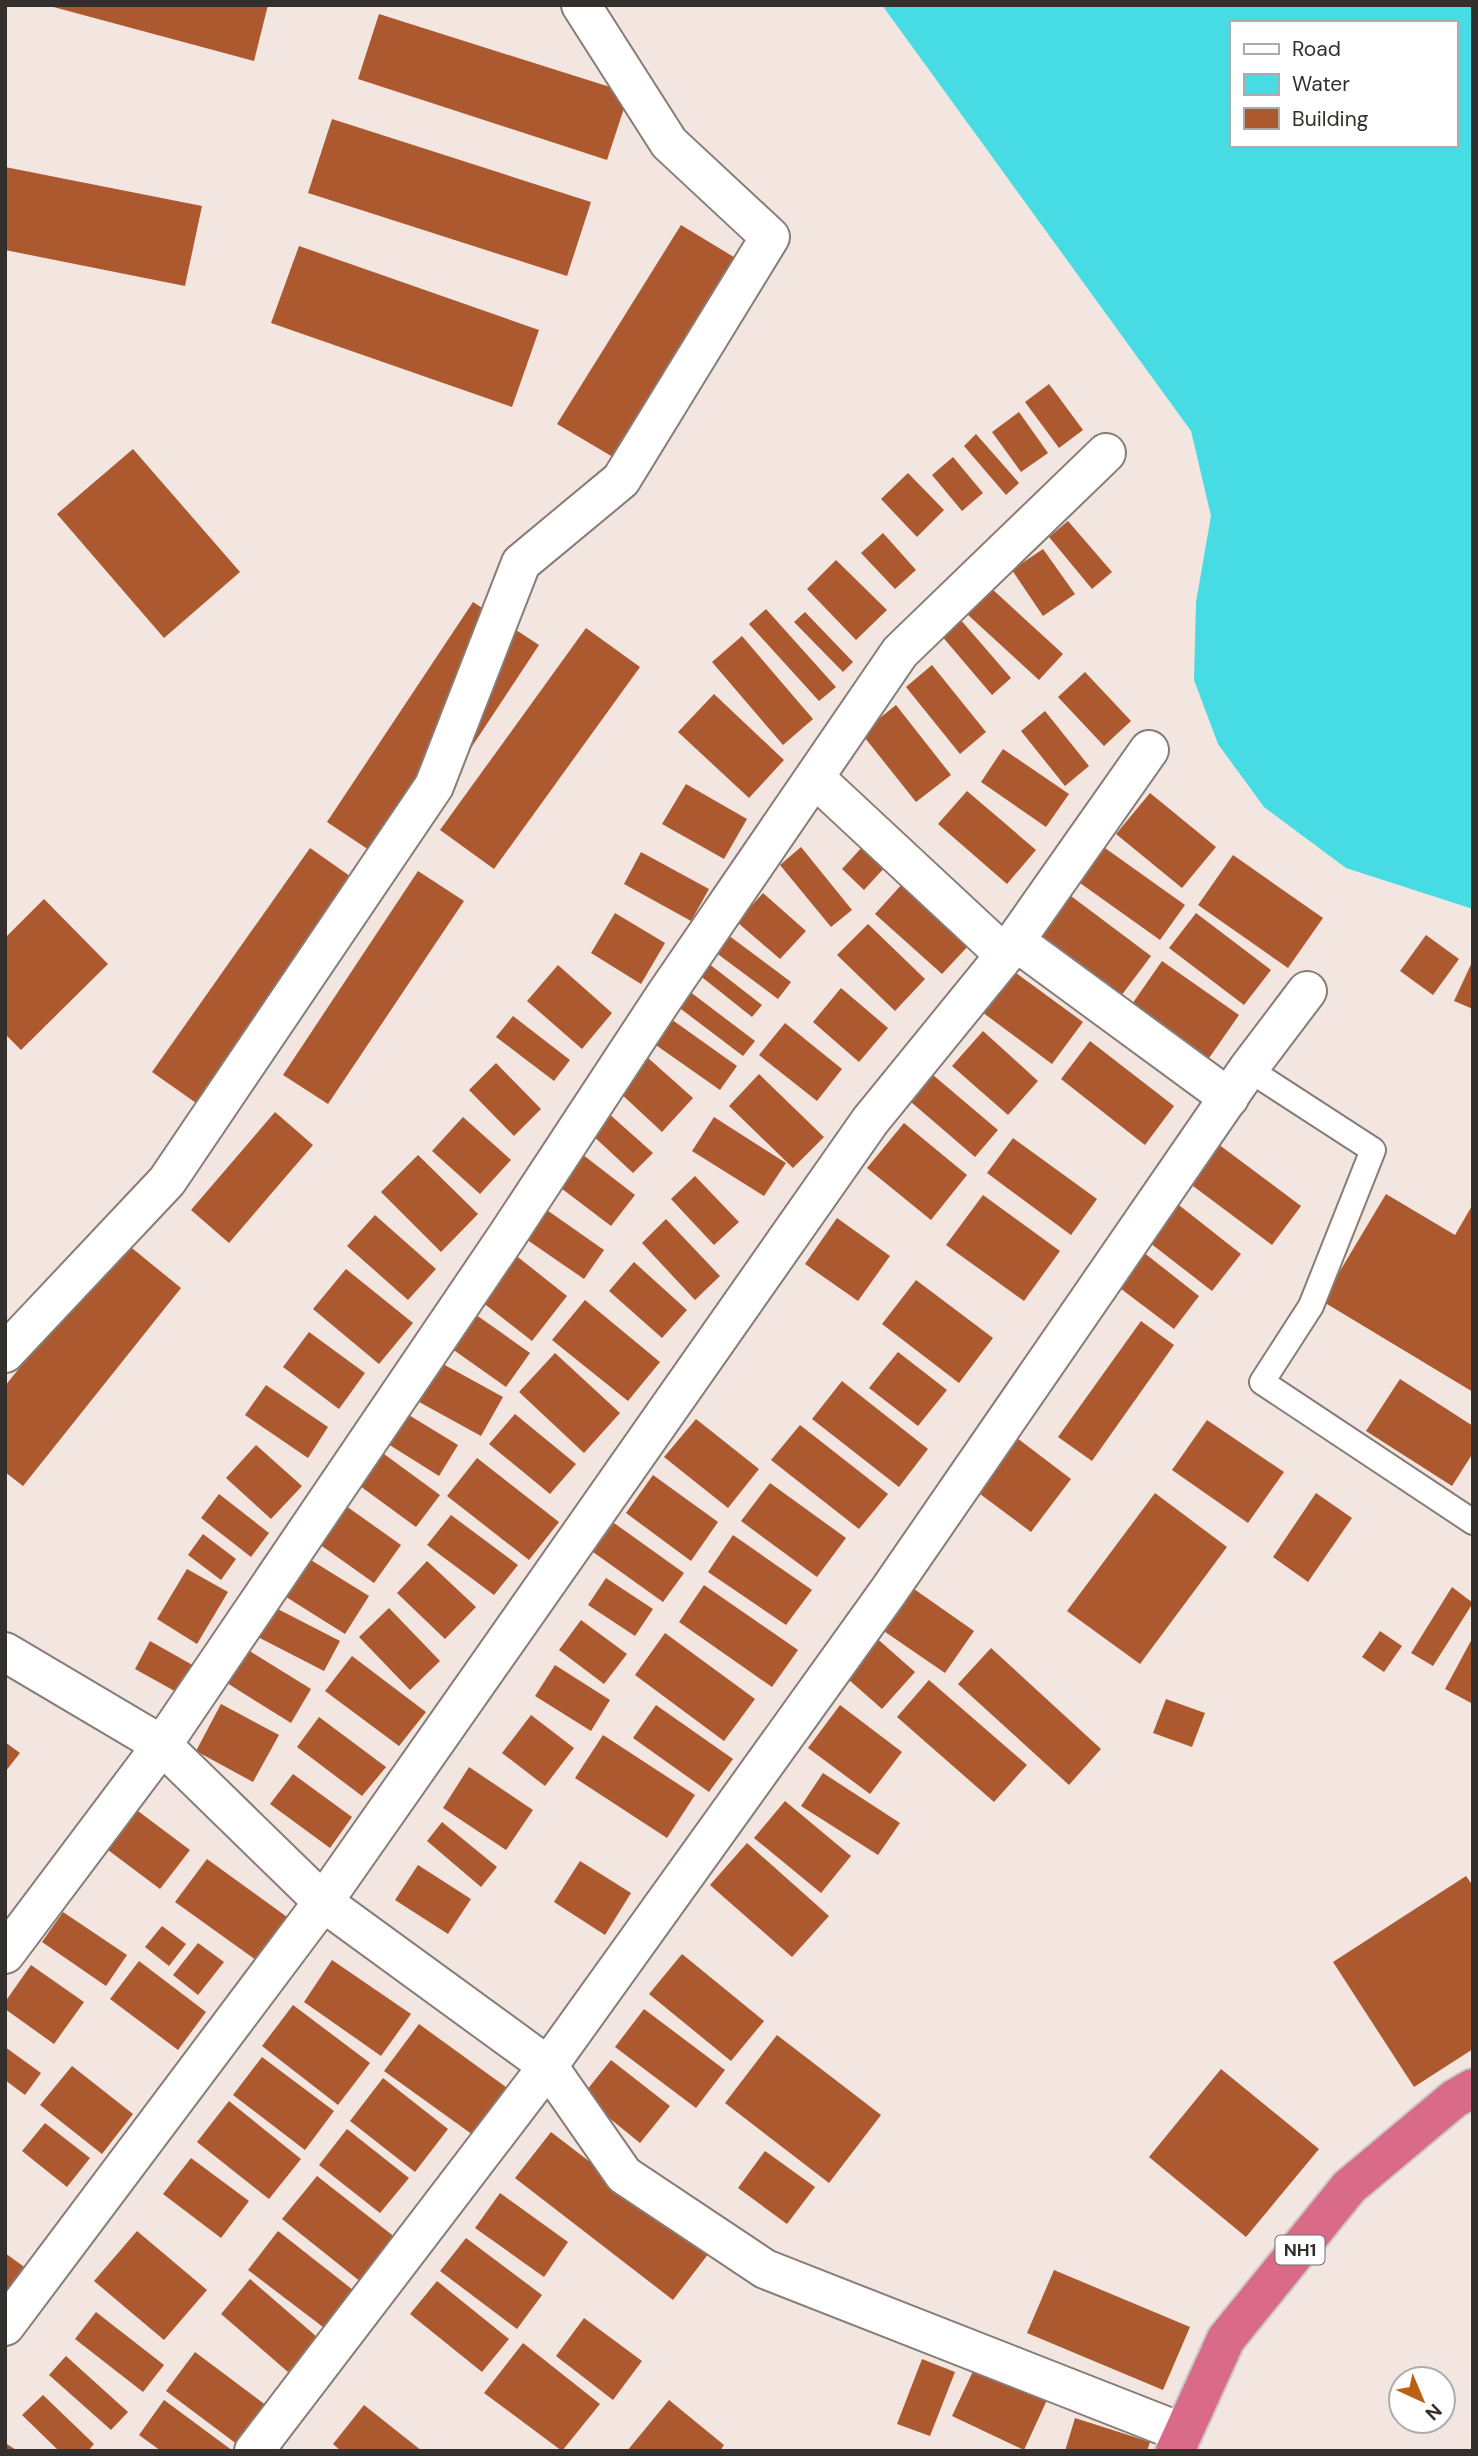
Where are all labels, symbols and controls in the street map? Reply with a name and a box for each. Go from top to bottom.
legend [1230,21,1457,147]
text: Road [1292,35,1341,63]
text: Water [1292,70,1350,98]
text: Building [1292,105,1369,133]
road number: NH1 [1276,2236,1324,2264]
north arrow [1387,2365,1457,2435]
text: N [1420,2398,1447,2426]

